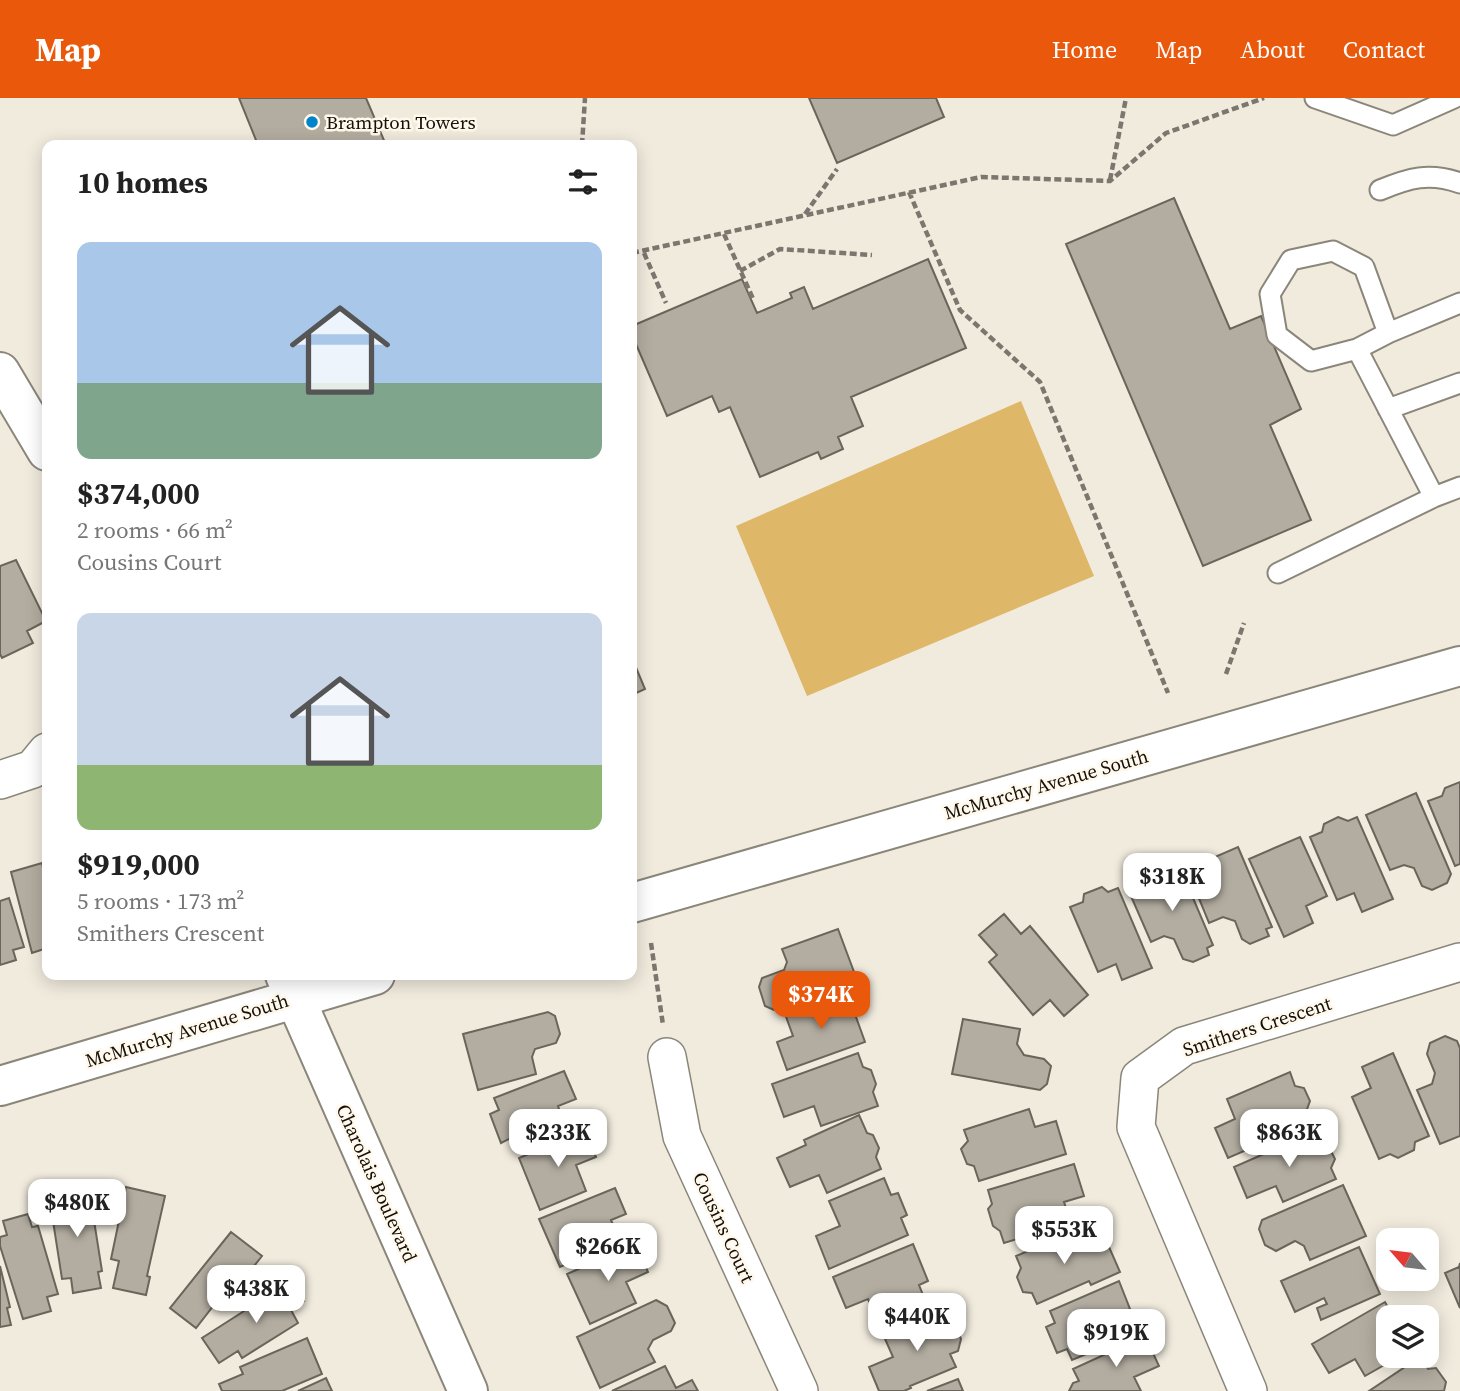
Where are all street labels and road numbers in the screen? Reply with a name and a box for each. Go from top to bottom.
street label: McMurchy Avenue South [941,742,1151,826]
street label: McMurchy Avenue South [82,987,292,1073]
street label: Smithers Crescent [1179,989,1335,1062]
street label: Charolais Boulevard [330,1100,424,1266]
street label: Cousins Court [687,1167,761,1287]

